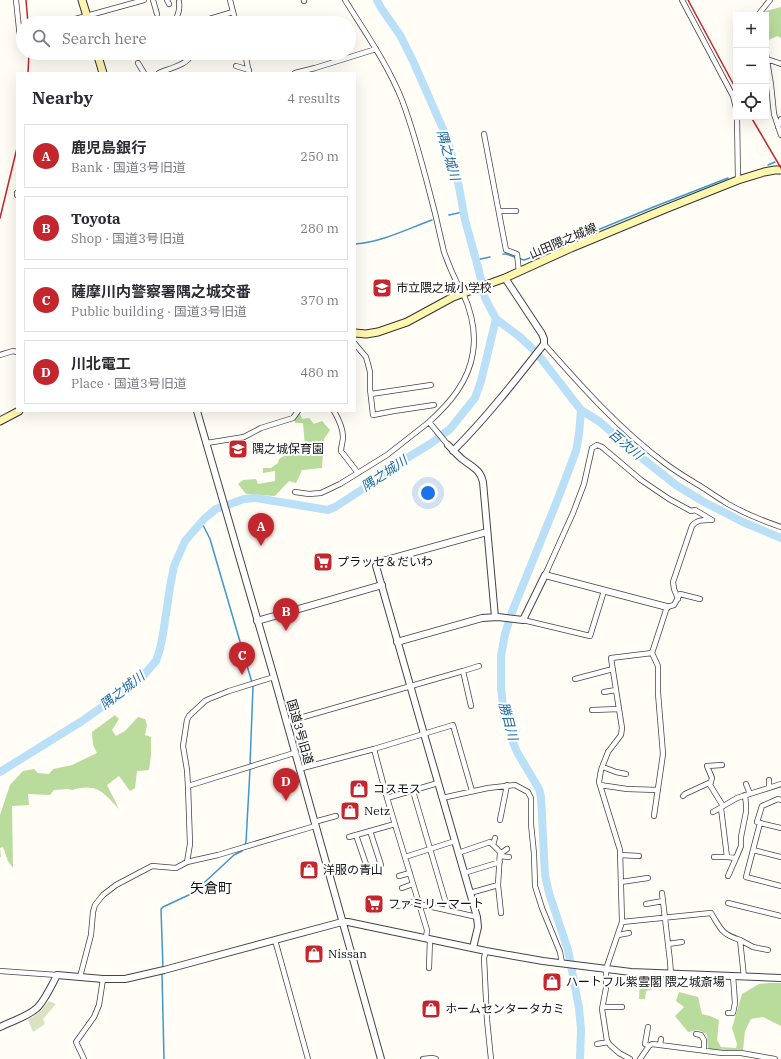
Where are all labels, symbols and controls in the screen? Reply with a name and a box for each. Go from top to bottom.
map controls [733,12,769,120]
button: + [733,12,769,48]
search box [16,16,356,60]
icon: search [30,27,52,49]
text: Search here [62,29,147,48]
button: − [733,48,769,84]
button: locate [733,84,769,120]
text: Nearby [32,87,93,109]
text: 4 results [287,90,340,107]
water label: 隅之城川 [433,128,464,184]
text: 鹿児島銀行 [71,138,146,157]
text: A [41,148,51,165]
text: 250 m [300,148,339,165]
text: Bank · 国道3号旧道 [71,159,186,176]
text: Toyota [71,209,121,228]
text: B [41,220,51,237]
text: 280 m [300,220,339,237]
street label: 山田隈之城線 [527,220,599,262]
text: Shop · 国道3号旧道 [71,230,185,247]
school or university icon: 市立隈之城小学校 [371,277,393,299]
place label: 市立隈之城小学校 [396,280,492,295]
text: 薩摩川内警察署隅之城交番 [71,282,251,301]
text: C [42,292,50,309]
text: 370 m [300,292,339,309]
text: Public building · 国道3号旧道 [71,303,247,320]
text: 川北電工 [71,354,131,373]
text: D [41,364,51,381]
text: 480 m [300,364,339,381]
text: Place · 国道3号旧道 [71,375,187,392]
water label: 百次川 [605,425,648,465]
school or university icon: 隅之城保育園 [227,438,249,460]
place label: 隅之城保育園 [252,441,324,456]
water label: 隅之城川 [358,451,412,495]
your location [418,483,438,503]
pin: A [248,513,274,546]
supermarket icon: プラッセ＆だいわ [312,551,334,573]
place label: プラッセ＆だいわ [337,554,433,569]
pin: B [273,598,299,631]
pin: C [229,642,255,675]
water label: 隅之城川 [97,666,150,713]
street label: 国道3号旧道 [284,697,317,766]
water label: 勝目川 [495,700,522,744]
pin: D [273,768,299,801]
shop icon: コスモス [348,778,370,800]
place label: コスモス [373,781,421,796]
shop icon: Netz [339,800,361,822]
place label: Netz [364,803,390,818]
shop icon: 洋服の青山 [298,859,320,881]
place label: 洋服の青山 [323,862,383,877]
district label: 矢倉町 [190,879,232,897]
supermarket icon: ファミリーマート [363,893,385,915]
place label: ファミリーマート [388,896,484,911]
shop icon: Nissan [303,943,325,965]
place label: Nissan [328,946,367,961]
shop icon: ハートフル紫雲閣 隈之城斎場 [541,971,563,993]
place label: ハートフル紫雲閣 隈之城斎場 [566,974,725,989]
shop icon: ホームセンタータカミ [420,998,442,1020]
place label: ホームセンタータカミ [445,1001,565,1016]

